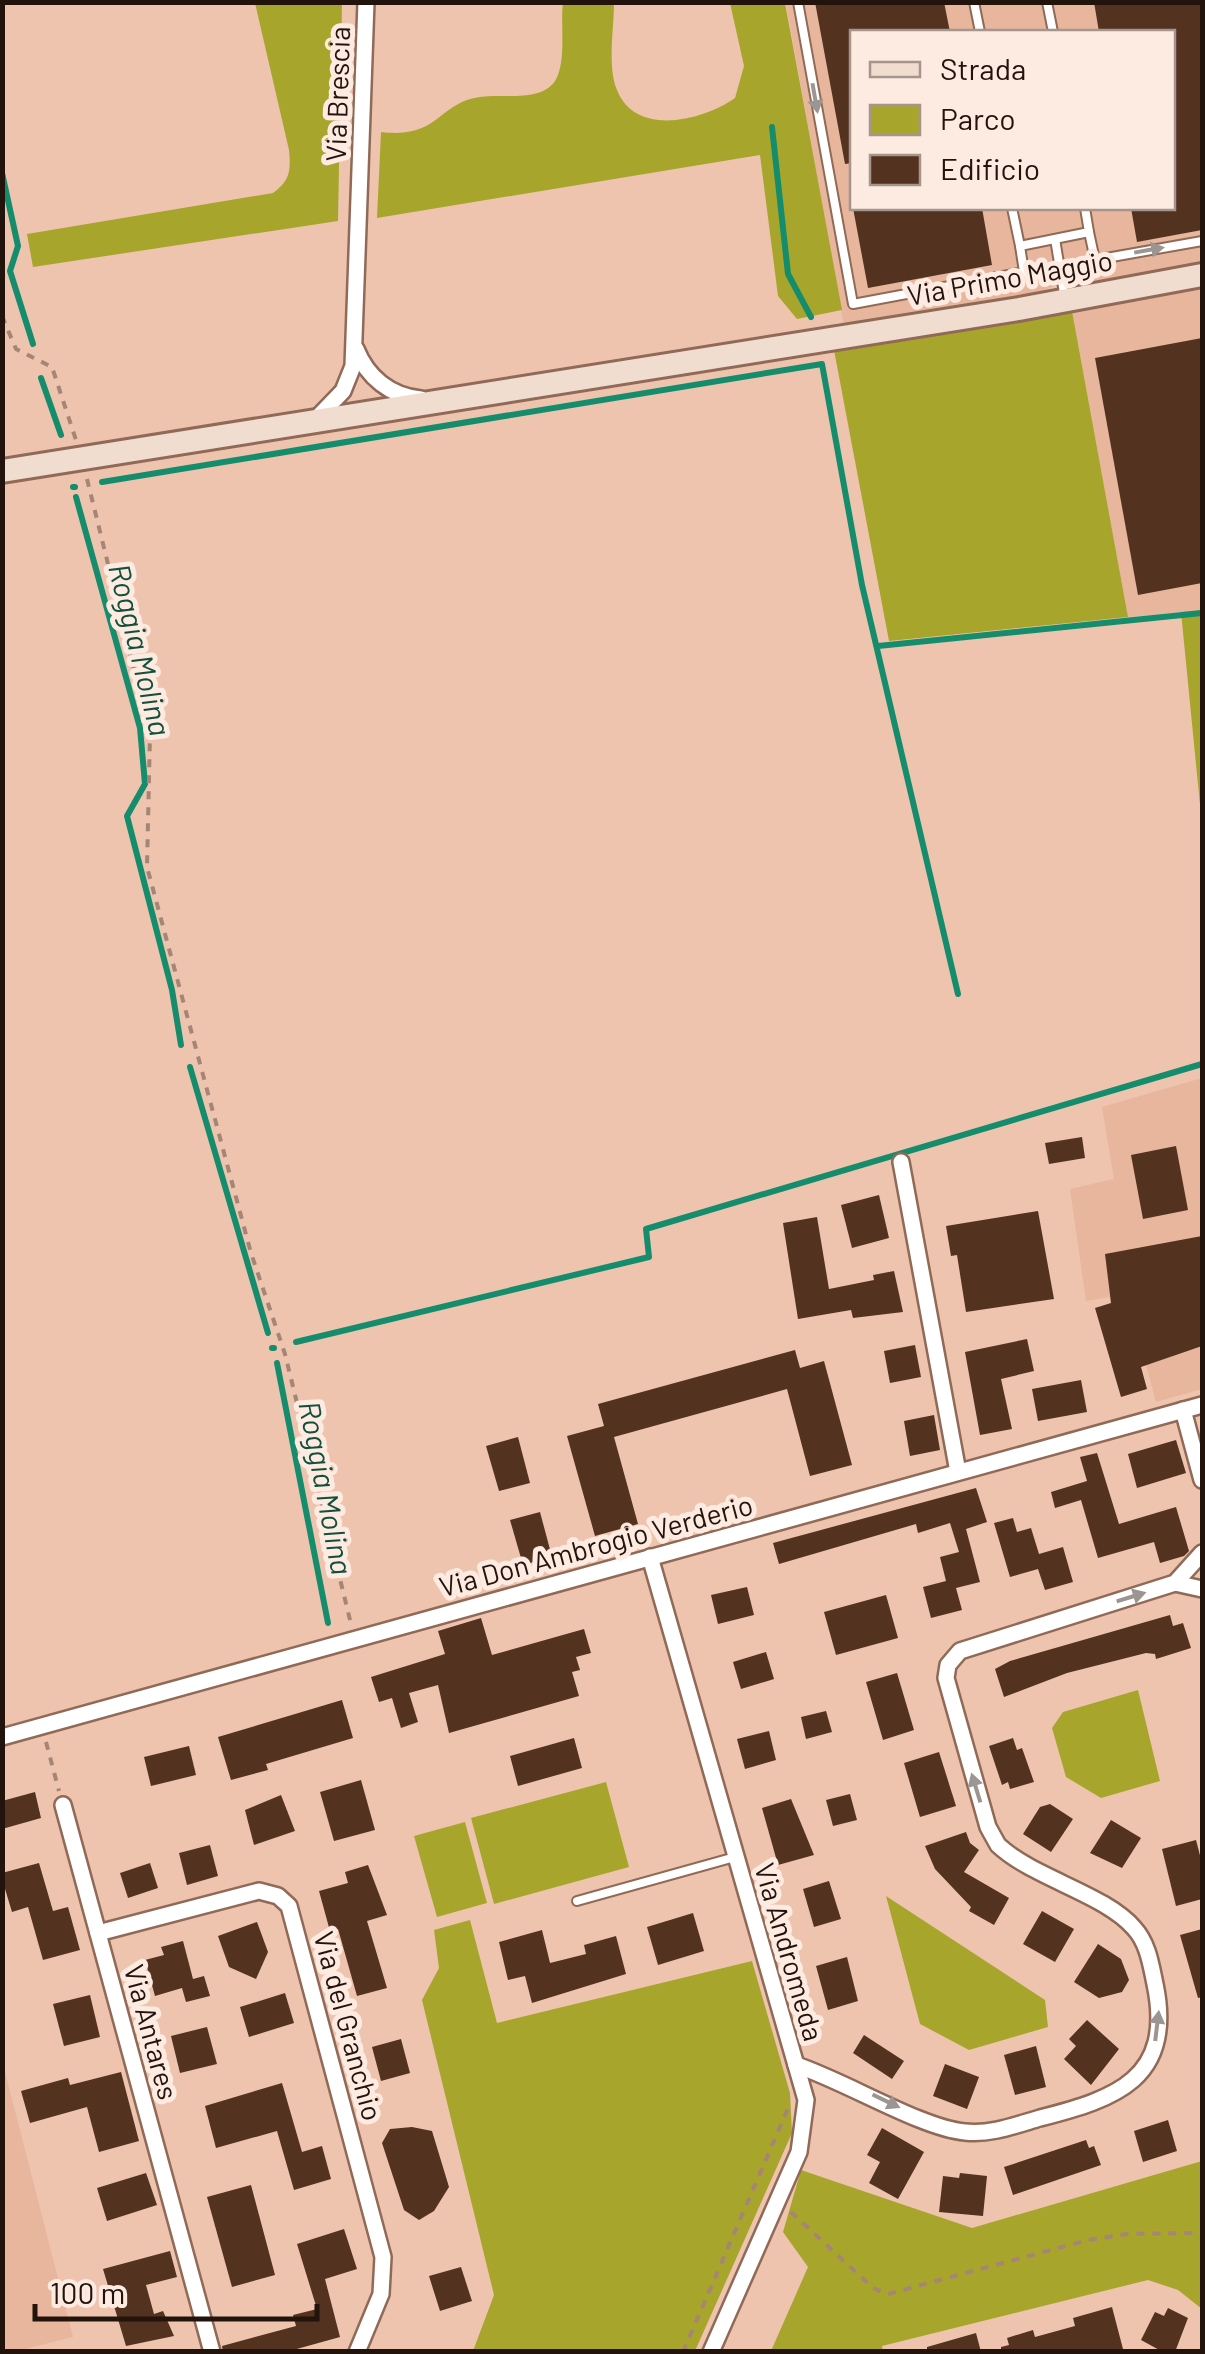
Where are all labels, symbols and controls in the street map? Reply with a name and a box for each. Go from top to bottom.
street label: Via Brescia [318,26,356,162]
legend [850,30,1175,210]
text: Strada [940,50,1026,86]
one-way arrow [808,83,823,115]
text: Parco [940,100,1016,136]
text: Edificio [940,150,1040,186]
street label: Via Primo Maggio [904,242,1115,312]
one-way arrow [1133,242,1165,257]
water label: Roggia Molina [102,560,180,739]
water label: Roggia Molina [292,1398,361,1578]
street label: Via Don Ambrogio Verderio [435,1487,756,1603]
one-way arrow [1116,1589,1146,1604]
one-way arrow [968,1773,983,1803]
street label: Via Andromeda [748,1859,832,2045]
street label: Via del Granchio [307,1927,391,2124]
street label: Via Antares [118,1961,186,2103]
one-way arrow [1149,2010,1165,2041]
one-way arrow [872,2093,901,2110]
scale bar [35,2259,318,2321]
text: 100 m [50,2274,125,2310]

